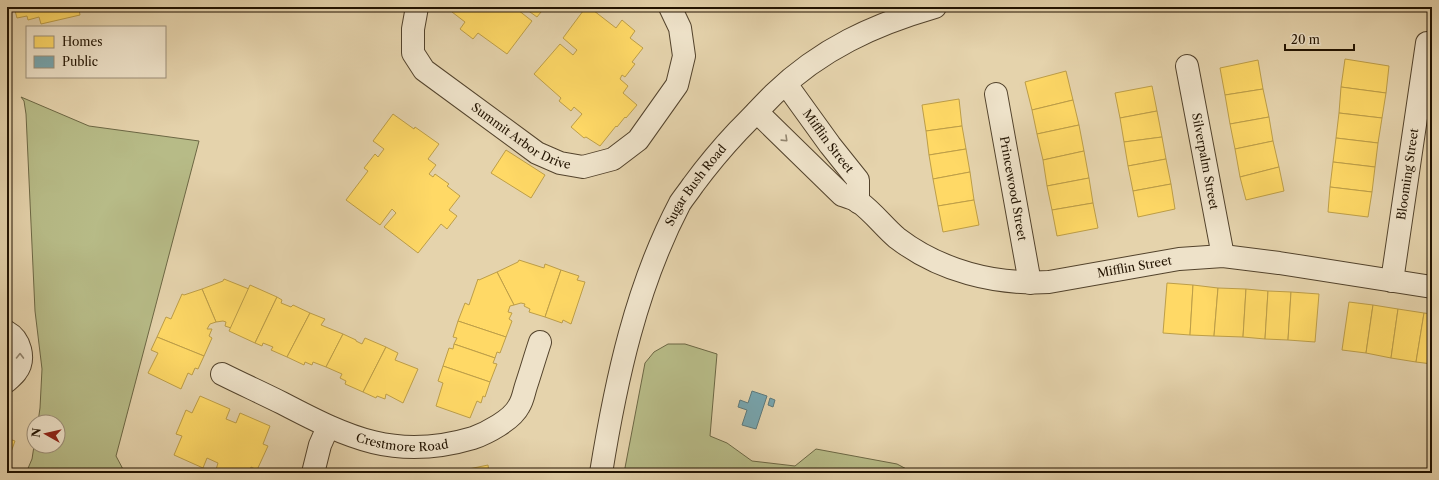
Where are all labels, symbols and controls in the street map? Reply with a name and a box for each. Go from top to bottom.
legend [26,26,166,78]
scale bar [1285,26,1354,52]
text: 20 m [1291,32,1320,47]
text: Homes [62,34,102,49]
text: Public [62,54,98,69]
street label: Summit Arbor Drive [469,99,572,172]
street label: Mifflin Street [800,106,858,176]
street label: Silverpalm Street [1189,112,1222,212]
street label: Blooming Street [1393,126,1421,221]
one-way arrow [780,134,788,142]
street label: Princewood Street [997,135,1030,243]
street label: Sugar Bush Road [662,141,730,228]
street label: Mifflin Street [1096,252,1174,280]
one-way arrow [16,353,24,359]
north arrow [26,414,66,454]
text: N [29,426,44,438]
street label: Crestmore Road [354,430,450,454]

